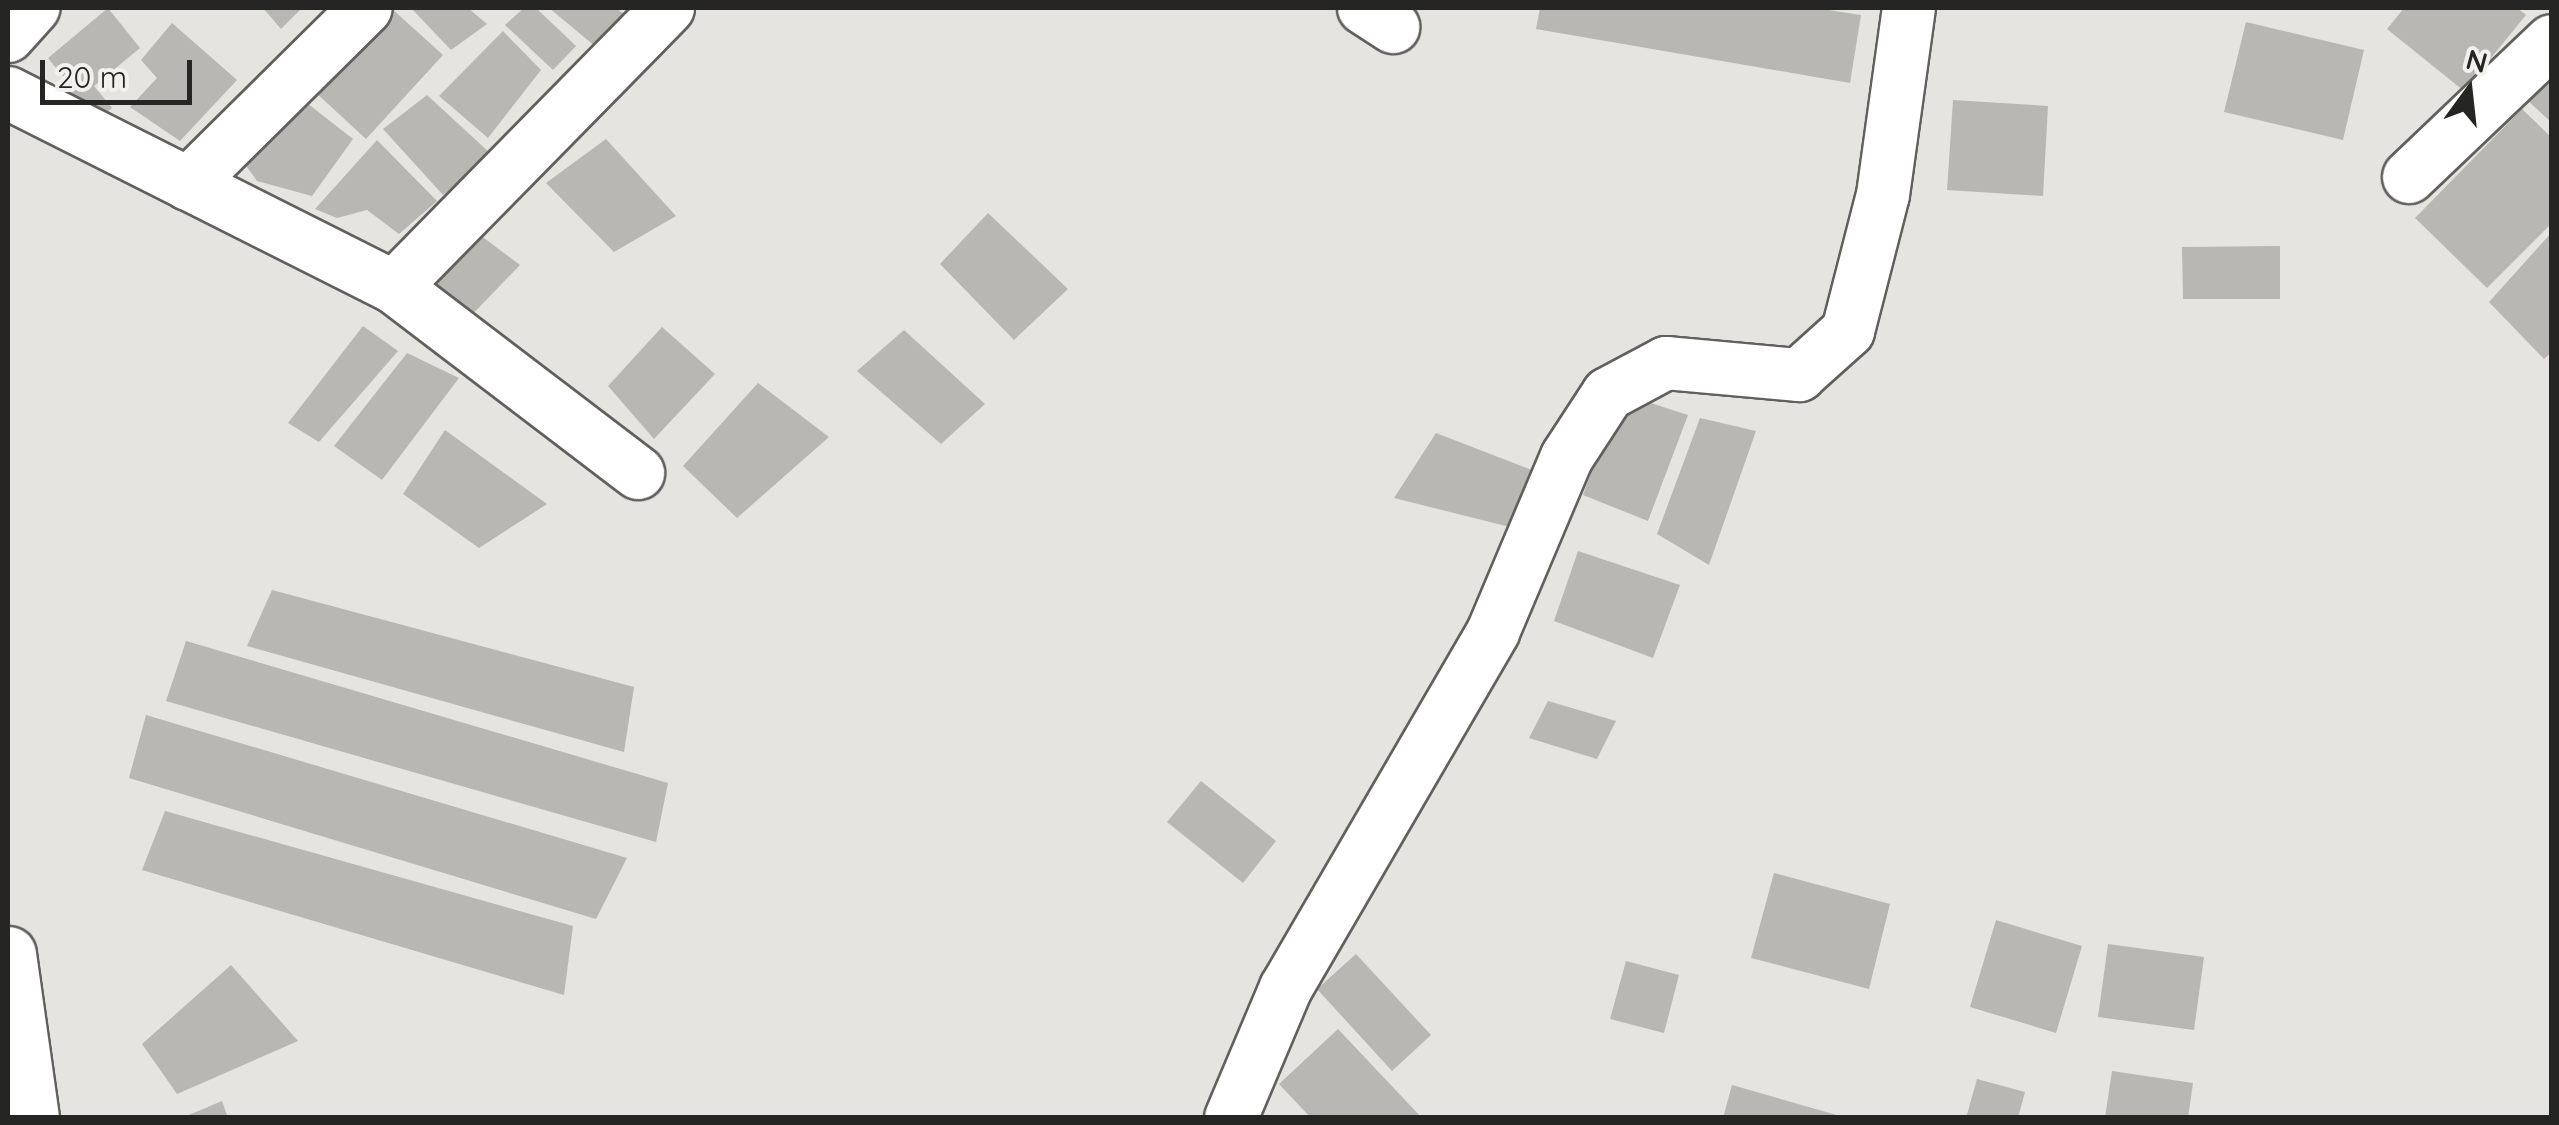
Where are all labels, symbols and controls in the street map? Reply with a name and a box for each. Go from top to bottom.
scale bar [45,40,198,102]
north arrow [2419,40,2519,140]
text: N [2462,41,2491,80]
text: 20 m [57,58,127,96]

